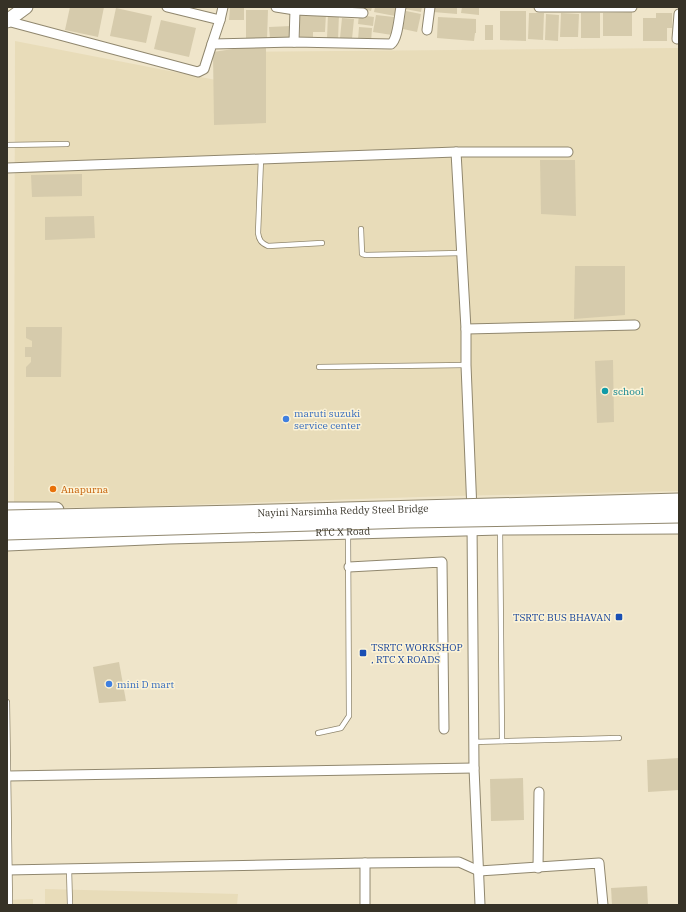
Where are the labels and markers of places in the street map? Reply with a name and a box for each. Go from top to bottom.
place label: school [613,385,644,398]
marker: school [600,386,610,396]
place label: maruti suzuki service center [294,407,361,432]
marker: maruti suzuki service center [281,414,291,424]
place label: Anapurna [61,483,109,496]
marker: Anapurna [48,484,58,494]
place label: TSRTC BUS BHAVAN [513,611,611,624]
marker: TSRTC BUS BHAVAN [614,612,624,622]
place label: TSRTC WORKSHOP , RTC X ROADS [371,641,463,666]
marker: TSRTC WORKSHOP , RTC X ROADS [358,648,368,658]
place label: mini D mart [117,678,174,691]
marker: mini D mart [104,679,114,689]

